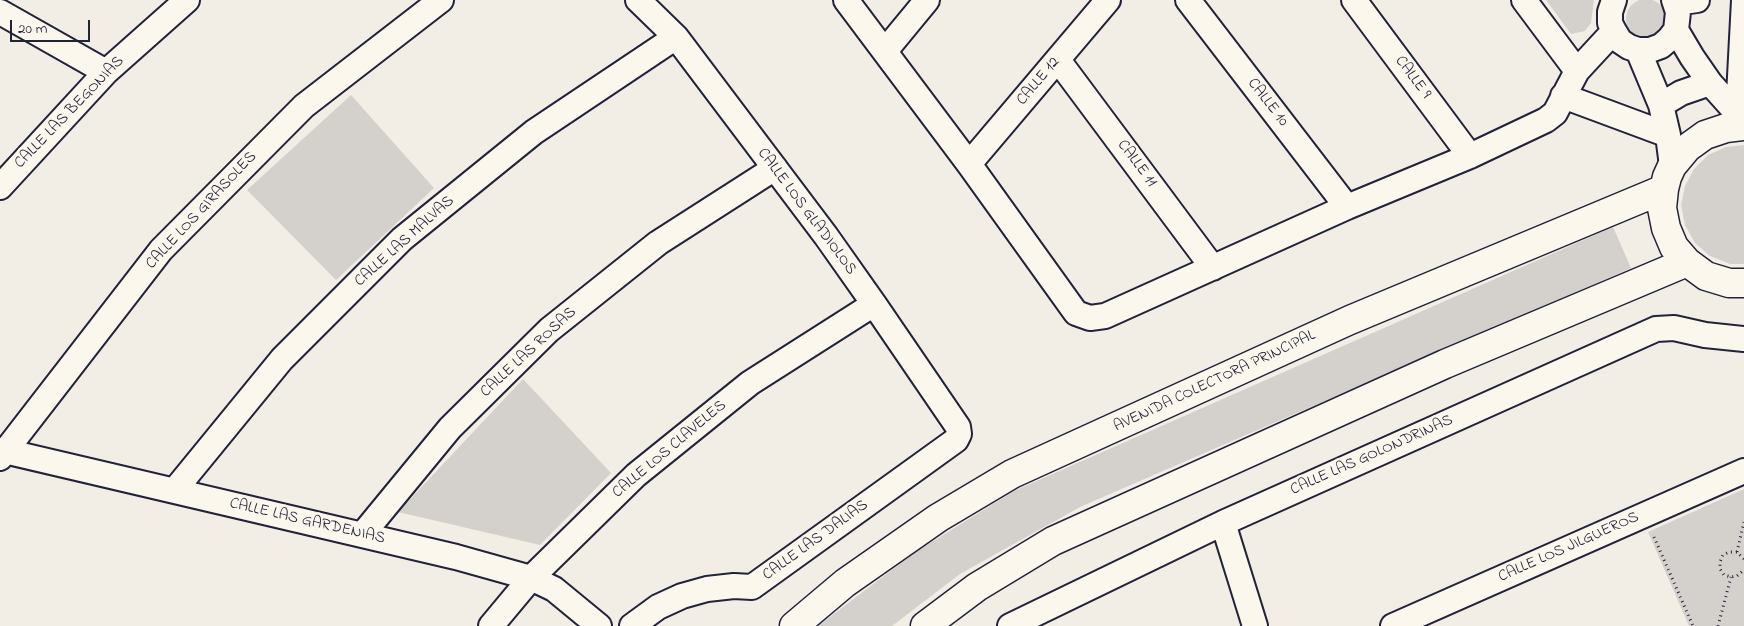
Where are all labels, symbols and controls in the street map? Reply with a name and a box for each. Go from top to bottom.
scale bar [12,10,92,42]
text: 20 m [18,18,47,40]
street label: CALLE LAS BEGONIAS [11,53,129,173]
street label: CALLE 9 [1390,53,1434,103]
street label: CALLE 12 [1013,54,1065,110]
street label: CALLE 10 [1242,75,1292,131]
street label: CALLE 11 [1112,137,1160,191]
street label: CALLE LOS GLADIOLOS [752,145,860,279]
street label: CALLE LOS GIRASOLES [142,148,262,274]
street label: CALLE LAS MALVAS [351,192,459,292]
street label: CALLE LAS ROSAS [477,304,581,402]
street label: AVENIDA COLECTORA PRINCIPAL [1111,327,1319,437]
street label: CALLE LOS CLAVELES [609,397,731,503]
street label: CALLE LAS GOLONDRINAS [1288,411,1456,501]
street label: CALLE LAS GARDENIAS [227,495,387,549]
street label: CALLE LAS DALIAS [760,496,872,586]
street label: CALLE LOS JILGUEROS [1496,508,1642,588]

